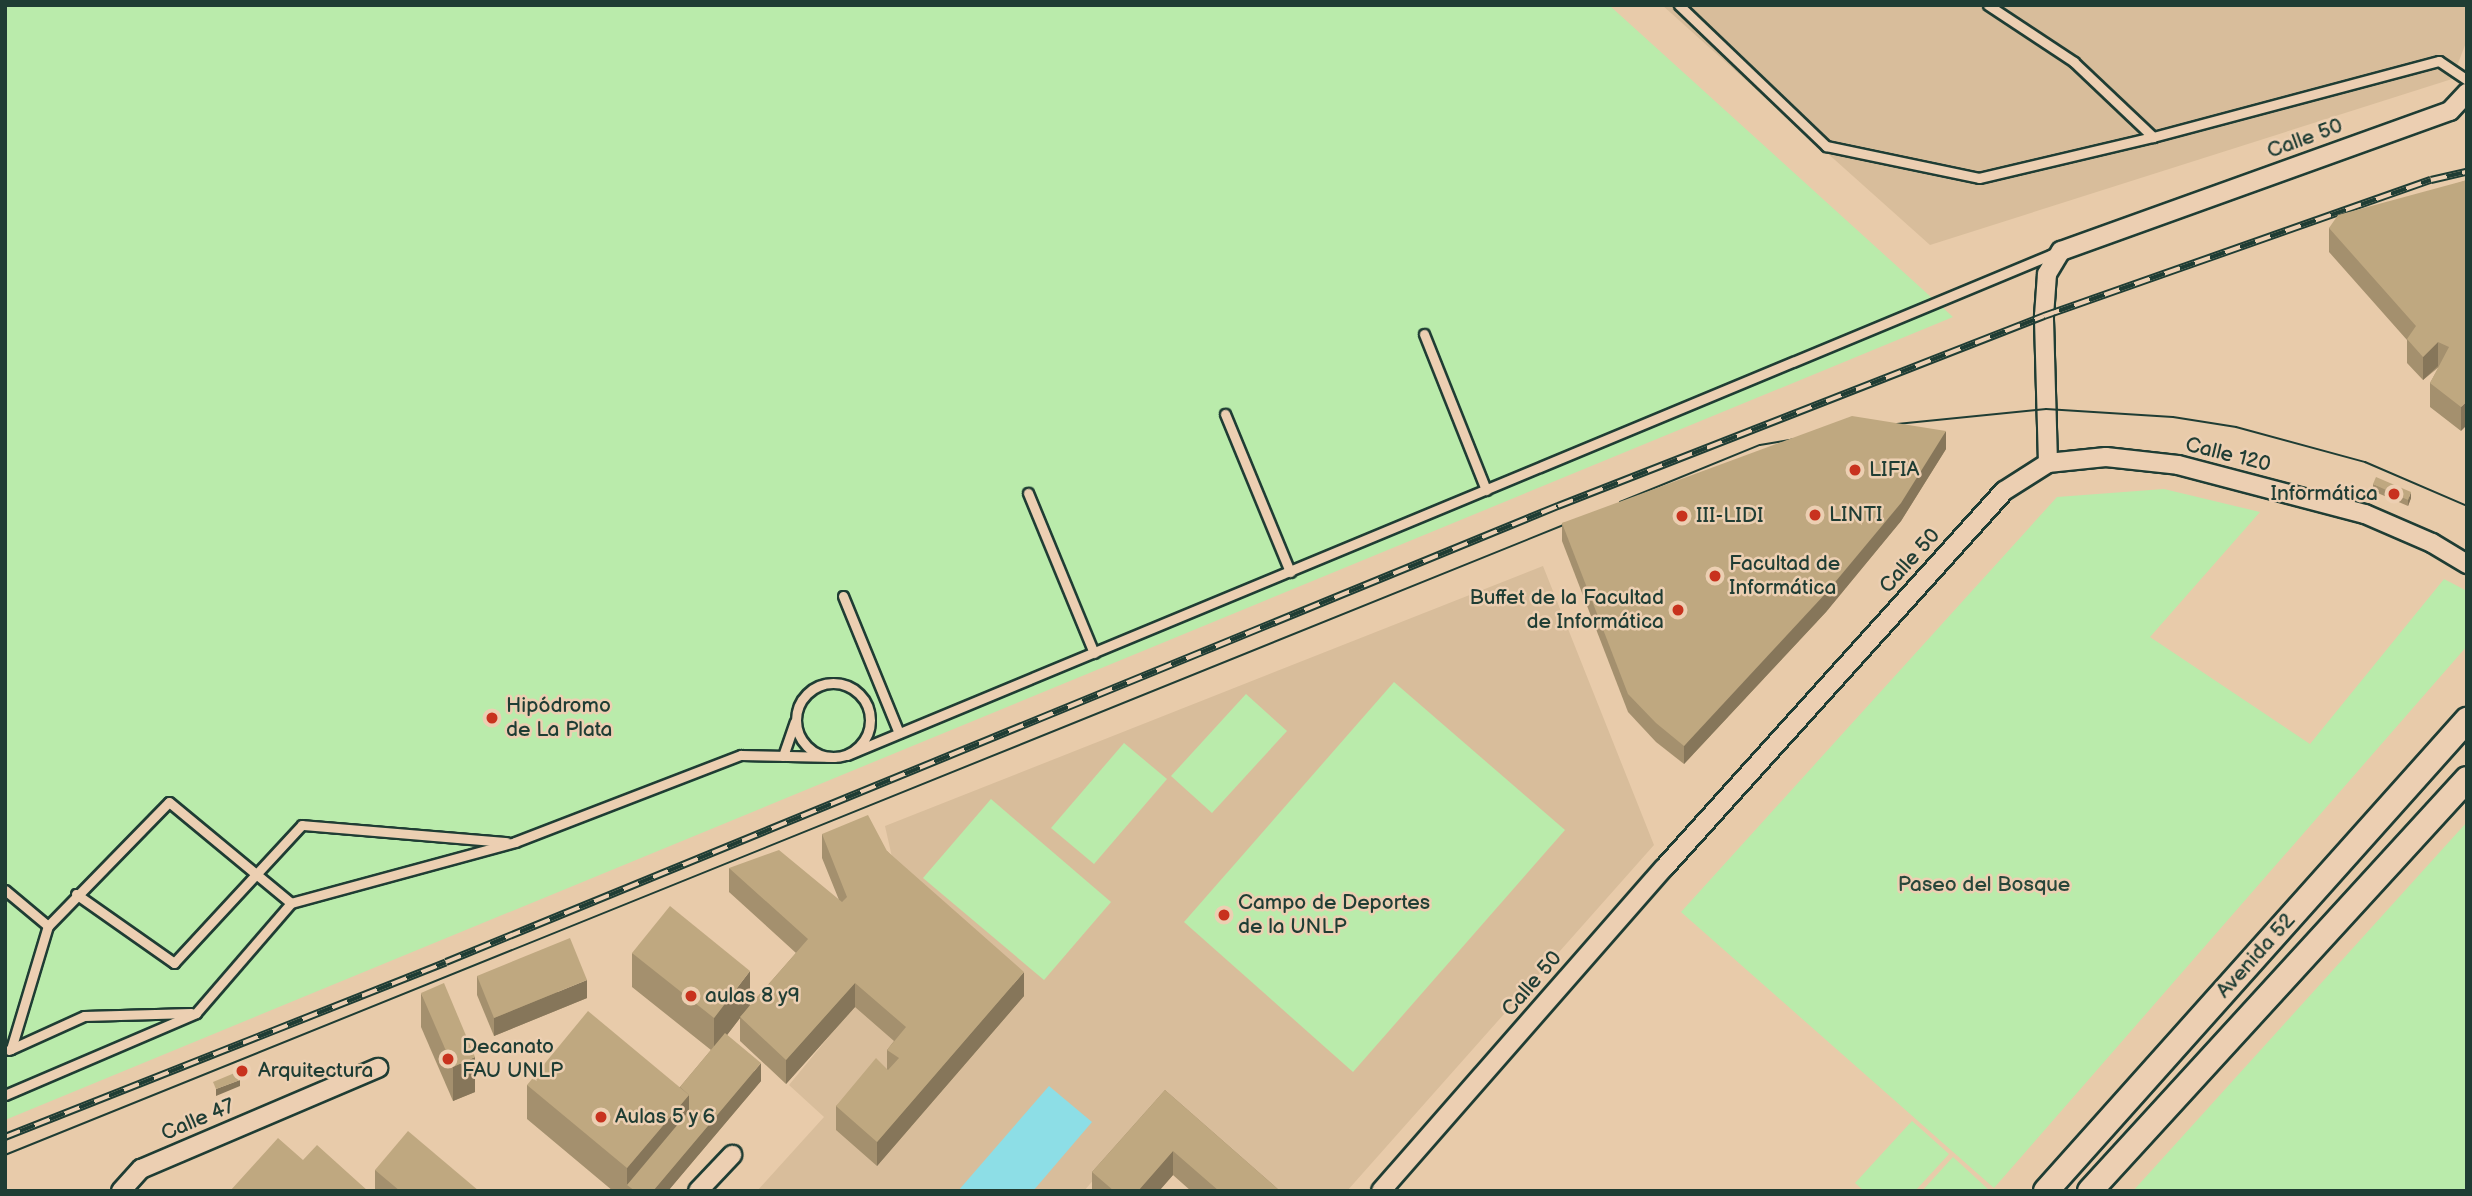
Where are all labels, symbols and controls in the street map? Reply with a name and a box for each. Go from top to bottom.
street label: Calle 50 [2264,114,2346,164]
street label: Calle 120 [2183,432,2273,478]
place label: LIFIA [1869,457,1919,483]
marker: LIFIA [1847,462,1863,478]
place label: Informática [2271,481,2378,507]
marker: Informática [2384,484,2404,504]
place label: LINTI [1829,502,1883,528]
place label: III-LIDI [1696,503,1764,529]
marker: LINTI [1807,507,1823,523]
marker: III-LIDI [1674,508,1690,524]
street label: Calle 50 [1874,523,1946,599]
place label: Facultad de Informática [1729,551,1840,601]
marker: Facultad de Informática [1707,568,1723,584]
place label: Buffet de la Facultad de Informática [1469,585,1664,635]
marker: Buffet de la Facultad de Informática [1670,602,1686,618]
place label: Hipódromo de La Plata [506,693,612,743]
marker: Hipódromo de La Plata [484,710,500,726]
park label: Paseo del Bosque [1898,872,2070,898]
place label: Campo de Deportes de la UNLP [1238,890,1430,940]
marker: Campo de Deportes de la UNLP [1216,907,1232,923]
street label: Avenida 52 [2211,908,2301,1004]
street label: Calle 50 [1497,946,1567,1022]
place label: aulas 8 y9 [705,983,801,1009]
marker: aulas 8 y9 [683,988,699,1004]
place label: Decanato FAU UNLP [462,1034,563,1084]
marker: Decanato FAU UNLP [440,1051,456,1067]
place label: Arquitectura [258,1058,373,1084]
marker: Arquitectura [232,1061,252,1081]
street label: Calle 47 [158,1093,238,1147]
place label: Aulas 5 y 6 [615,1104,718,1130]
marker: Aulas 5 y 6 [593,1109,609,1125]

